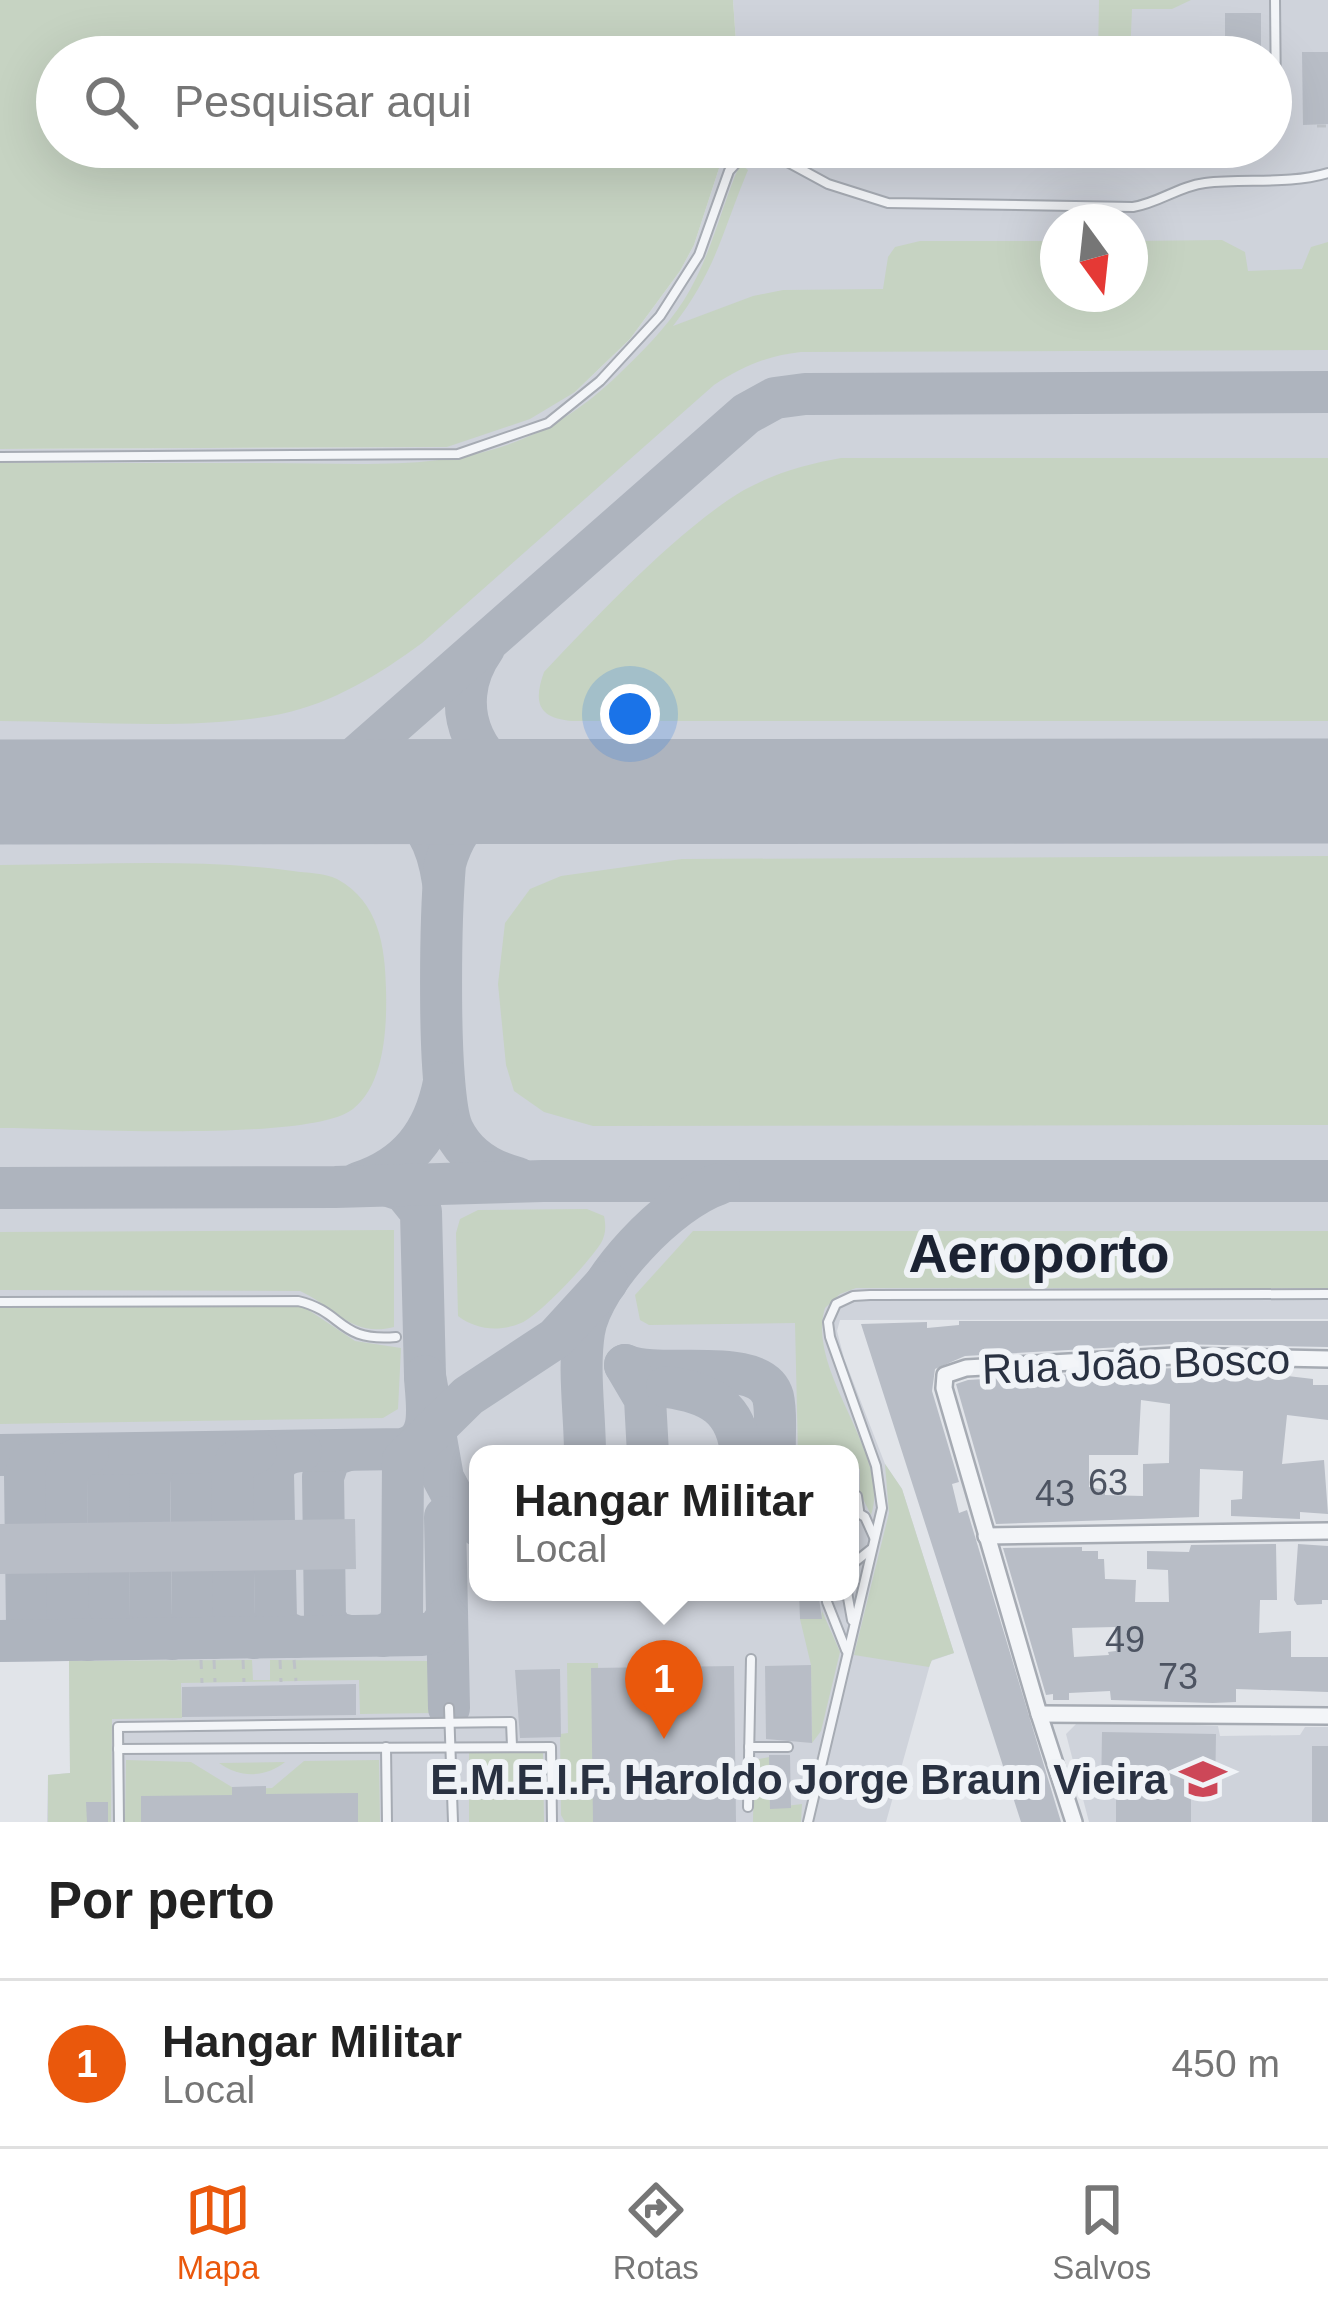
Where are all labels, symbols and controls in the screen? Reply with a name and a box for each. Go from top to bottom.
search box [36,36,1292,168]
icon: search [78,69,144,135]
text: Pesquisar aqui [174,76,472,127]
north arrow [1040,204,1148,312]
your location [600,684,660,744]
district label: Aeroporto [909,1223,1169,1283]
street label: Rua João Bosco [981,1335,1291,1393]
popup [469,1445,859,1601]
house number: 63 [1088,1462,1128,1503]
house number: 43 [1035,1473,1075,1514]
text: Hangar Militar [514,1475,814,1526]
text: Local [514,1527,607,1570]
house number: 49 [1105,1619,1145,1660]
pin: 1 [625,1640,703,1739]
house number: 73 [1158,1656,1198,1697]
school or university icon: E.M.E.I.F. Haroldo Jorge Braun Vieira [1178,1754,1228,1804]
place label: E.M.E.I.F. Haroldo Jorge Braun Vieira [430,1756,1168,1803]
text: Por perto [48,1872,275,1929]
text: Hangar Militar [162,2016,462,2067]
text: 1 [76,2042,98,2085]
text: 450 m [1172,2042,1280,2085]
text: Local [162,2068,255,2111]
tab: Mapa [177,2177,259,2287]
tab: Rotas [613,2177,699,2287]
tab: Salvos [1052,2177,1151,2287]

